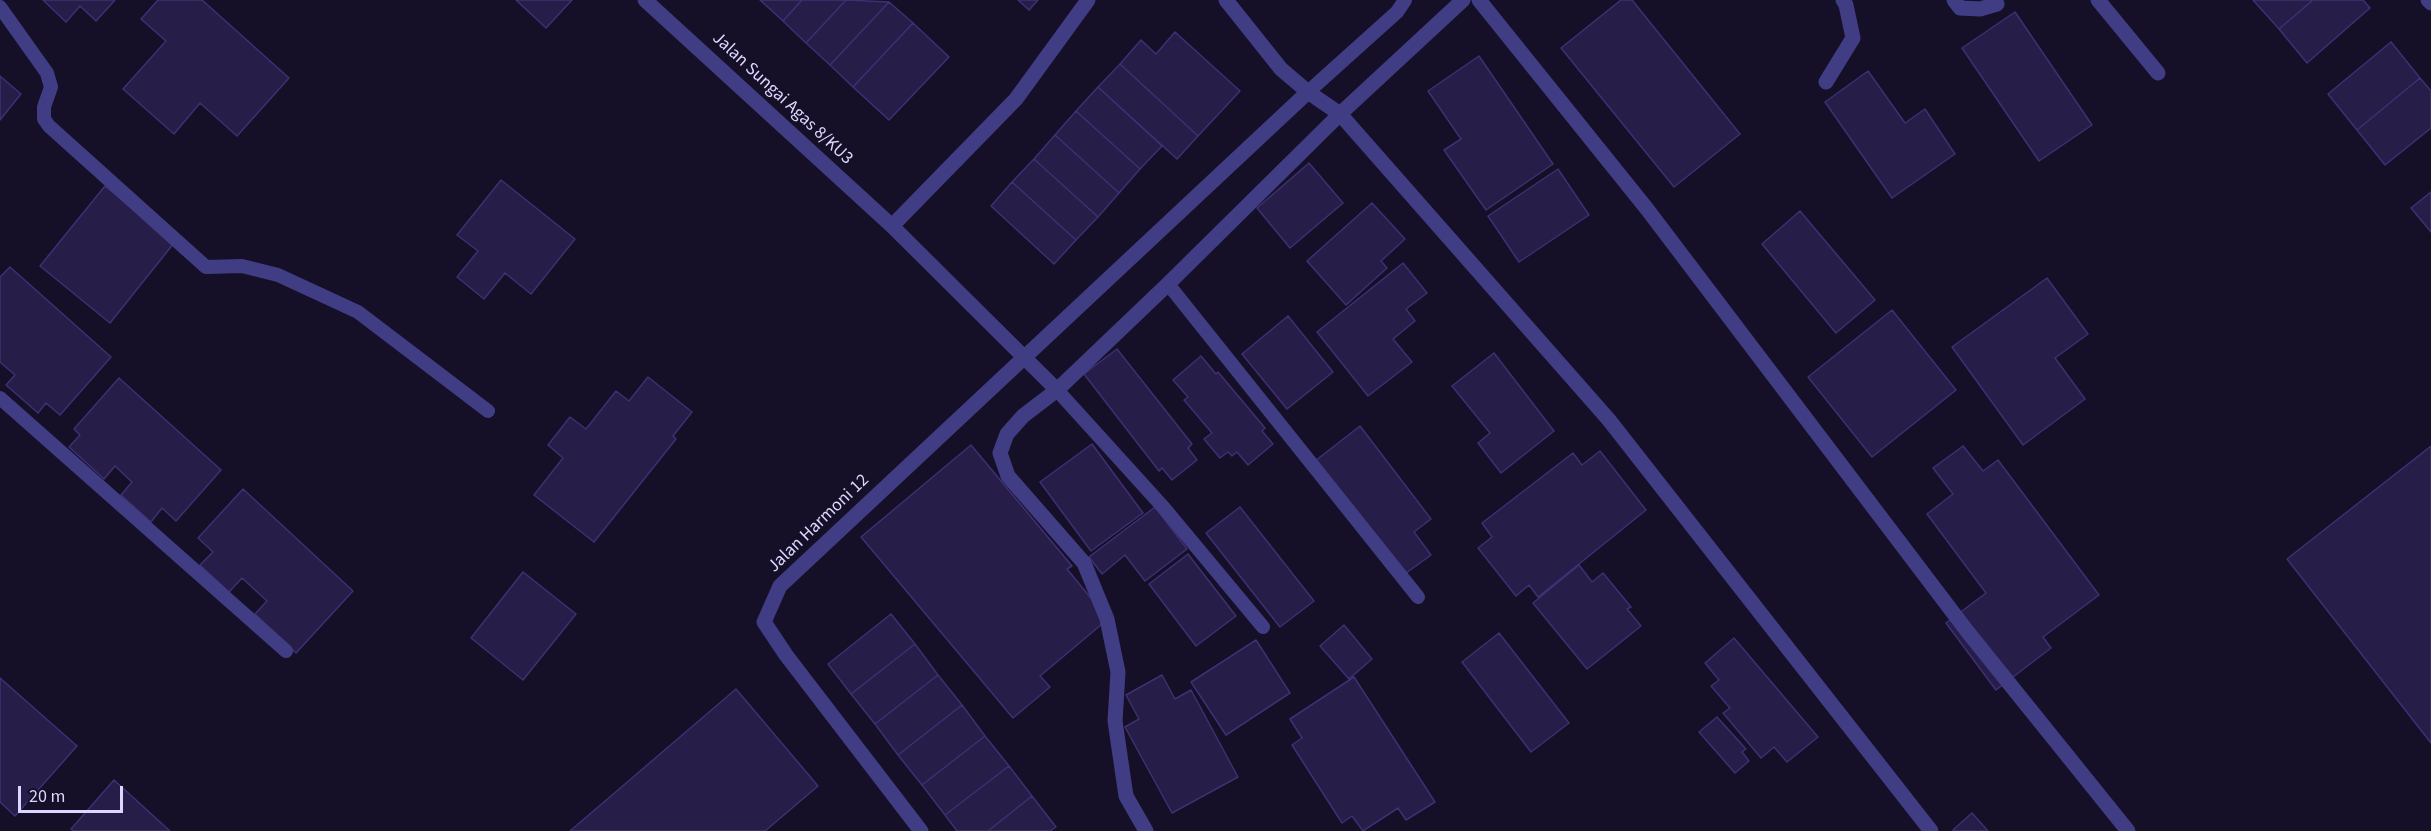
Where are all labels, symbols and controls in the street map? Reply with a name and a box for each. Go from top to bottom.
street label: Jalan Sungai Agas 8/KU3 [707,28,857,170]
street label: Jalan Harmoni 12 [764,470,874,578]
scale bar [21,774,126,812]
text: 20 m [29,784,65,809]

